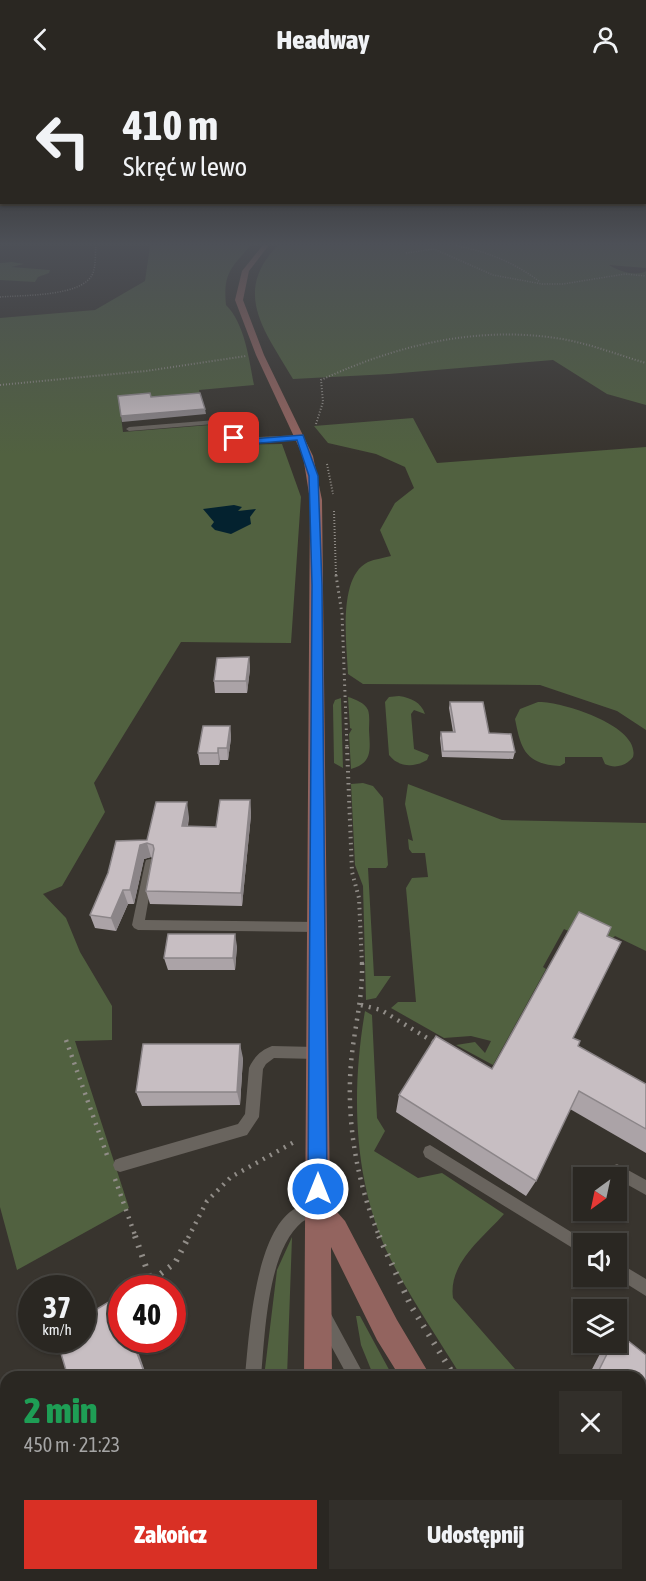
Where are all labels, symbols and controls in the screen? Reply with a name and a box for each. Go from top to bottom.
icon: back [24,23,57,56]
icon: person [589,23,622,56]
text: Headway [277,24,369,55]
text: 410 m [123,101,218,149]
icon: left [24,102,102,180]
text: Skręć w lewo [123,151,247,182]
pin [208,412,259,463]
icon: arrive [217,421,250,454]
position arrow [286,1157,350,1221]
north arrow [573,1167,627,1221]
map controls [573,1167,627,1353]
button: sound [573,1233,627,1287]
speed limit sign: 40 [108,1275,186,1353]
text: 37 [43,1290,71,1324]
button: layers [573,1299,627,1353]
text: km/h [42,1321,72,1338]
text: 2 min [24,1389,98,1431]
button: close [559,1391,622,1454]
text: 450 m · 21:23 [24,1433,120,1456]
button: Zakończ [24,1500,317,1569]
button: Udostępnij [329,1500,622,1569]

